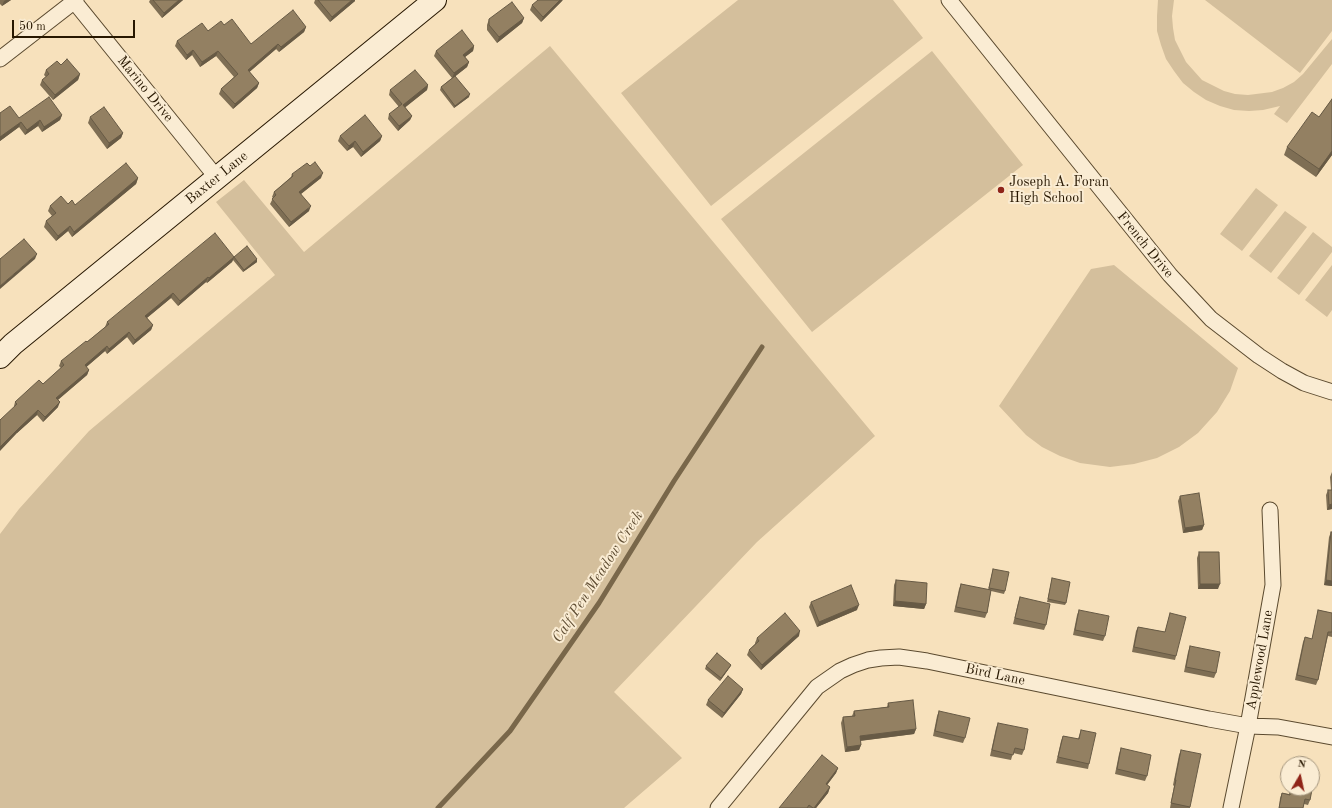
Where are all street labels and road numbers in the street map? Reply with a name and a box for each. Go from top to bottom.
street label: Marino Drive [113,53,177,125]
street label: Baxter Lane [183,148,251,208]
street label: French Drive [1113,208,1177,282]
street label: Applewood Lane [1243,609,1277,711]
street label: Bird Lane [964,660,1026,690]

